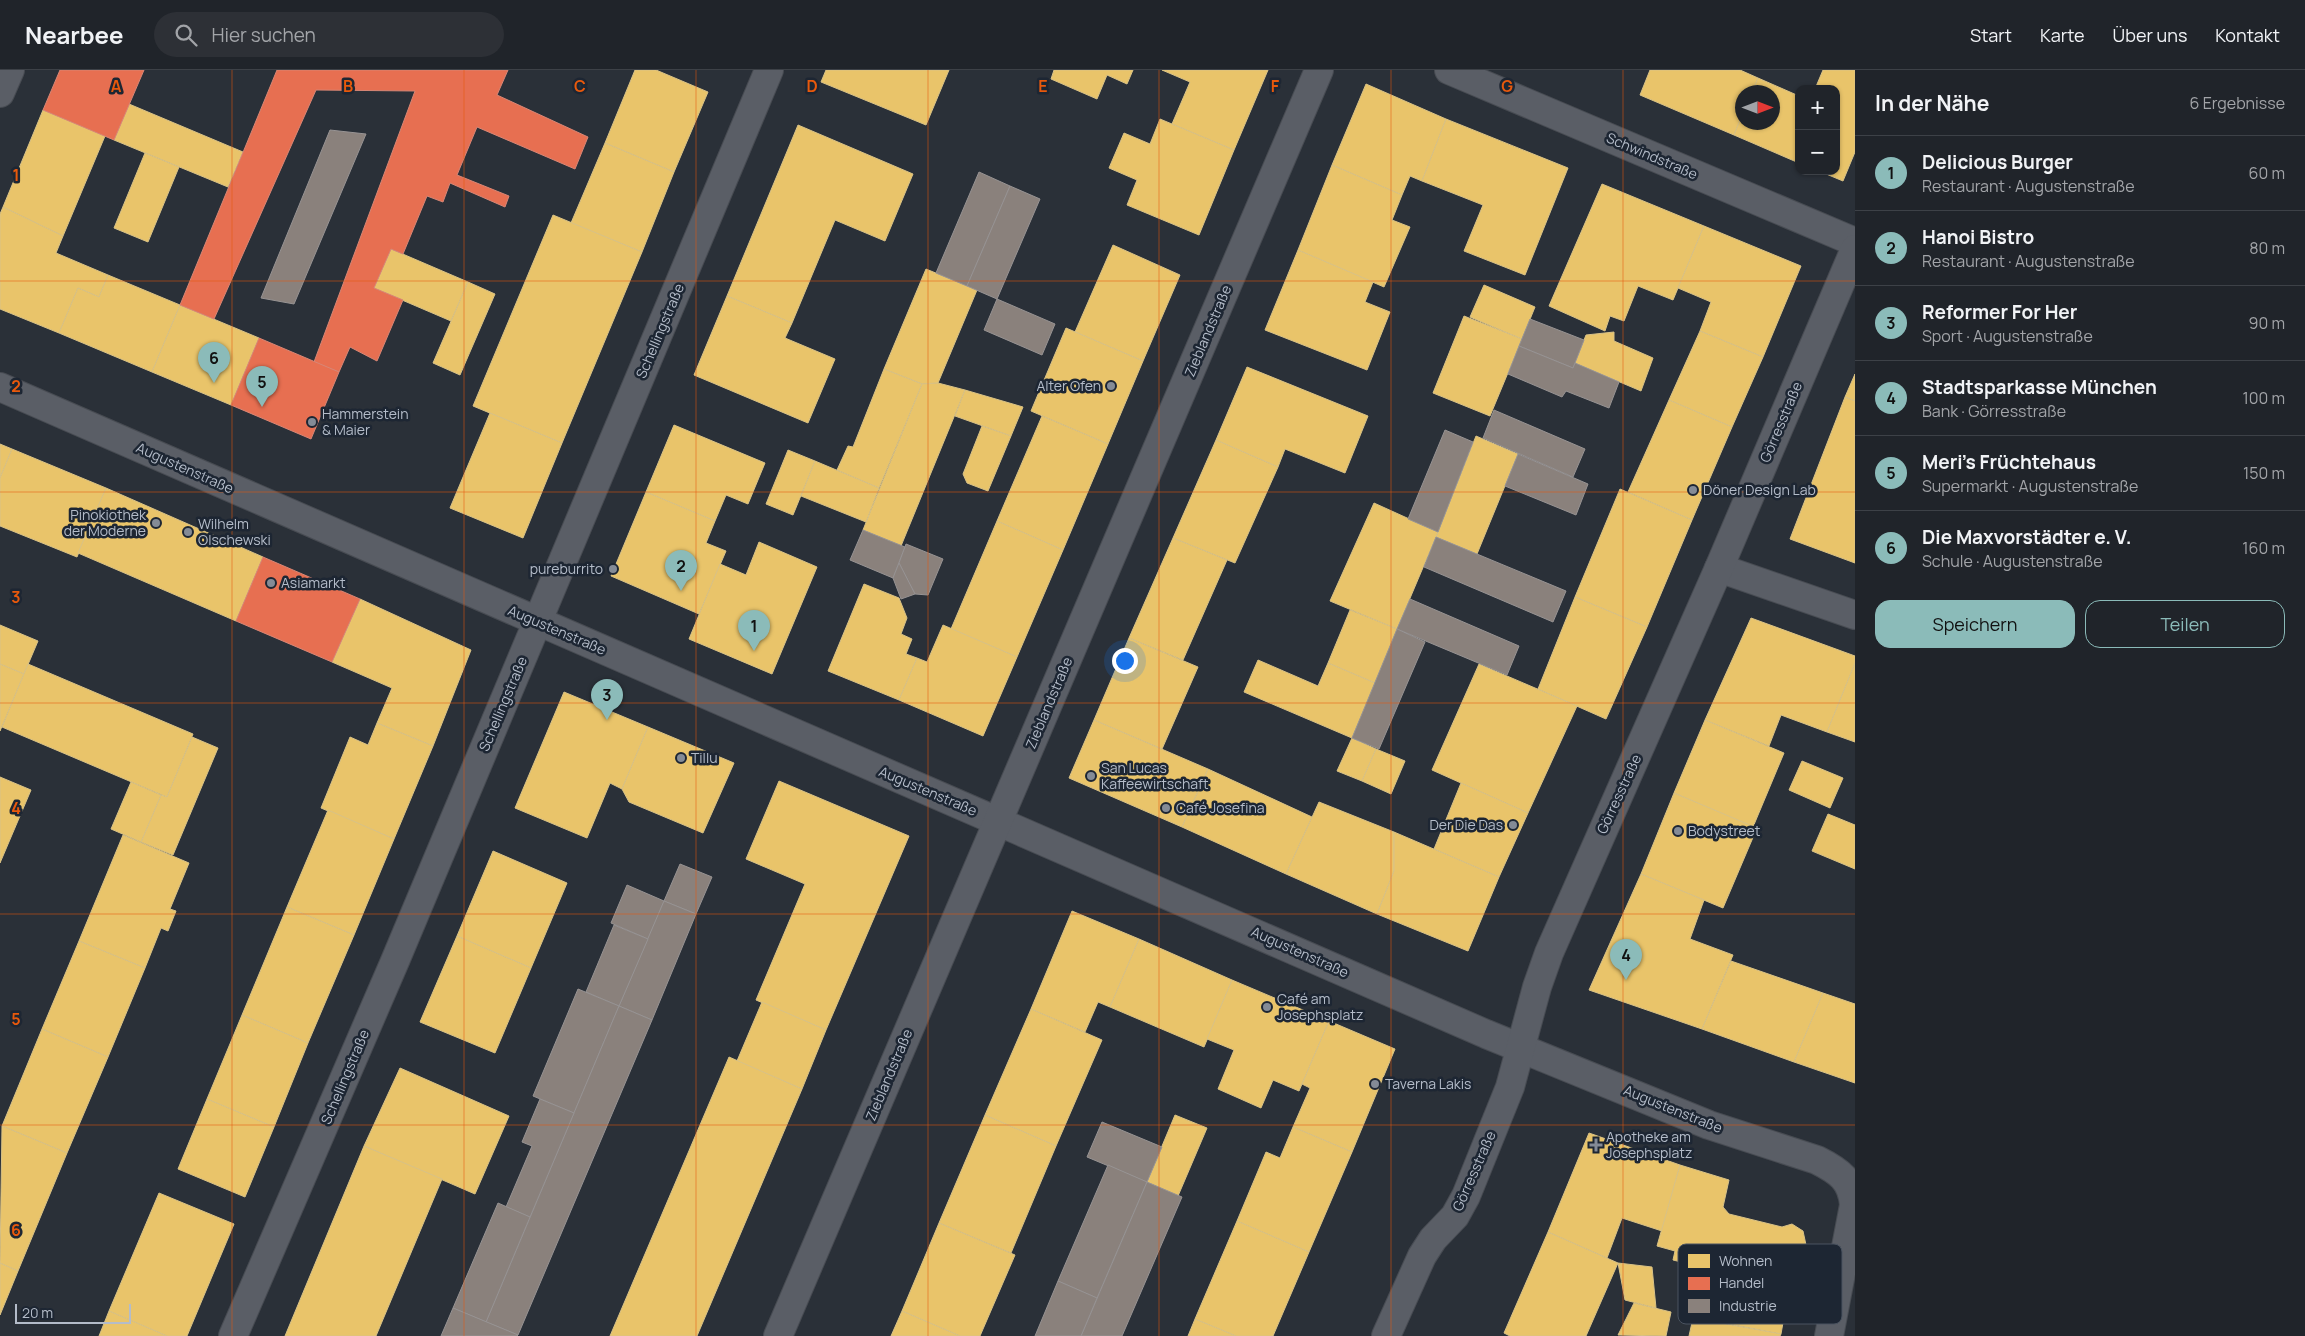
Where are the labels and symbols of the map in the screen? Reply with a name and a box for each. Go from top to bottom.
text: A [111,75,122,97]
text: B [343,75,353,97]
text: C [574,75,586,97]
text: D [806,75,818,97]
text: E [1038,75,1048,97]
text: F [1271,75,1280,97]
text: G [1501,75,1513,97]
north arrow [1735,85,1780,130]
street label: Schwindstraße [1604,128,1701,183]
text: 1 [12,164,20,186]
street label: Schellingstraße [631,280,688,381]
street label: Zieblandstraße [1180,282,1235,380]
pin: 6 [198,342,230,383]
pin: 5 [246,366,278,407]
text: 2 [11,375,21,397]
place label: Alter Ofen [1036,376,1101,395]
street label: Görresstraße [1755,379,1806,465]
marker: Alter Ofen [1105,380,1117,392]
place label: Hammerstein & Maier [322,404,408,439]
marker: Hammerstein & Maier [306,416,318,428]
street label: Augustenstraße [133,438,237,498]
place label: Döner Design Lab [1703,480,1816,499]
marker: Döner Design Lab [1687,484,1699,496]
place label: Pinokiothek der Moderne [64,505,147,540]
place label: Wilhelm Olschewski [198,514,271,549]
marker: Pinokiothek der Moderne [150,517,162,529]
marker: Wilhelm Olschewski [182,526,194,538]
pin: 2 [665,550,697,591]
place label: pureburrito [530,559,603,578]
marker: pureburrito [607,563,619,575]
place label: Asiamarkt [281,573,346,592]
marker: Asiamarkt [265,577,277,589]
text: 3 [11,586,21,608]
street label: Augustenstraße [505,600,609,659]
pin: 1 [738,610,770,651]
your location [1112,648,1138,674]
street label: Schellingstraße [474,653,531,754]
street label: Zieblandstraße [1021,654,1076,752]
pin: 3 [591,679,623,720]
place label: Tillu [691,748,717,767]
street label: Görresstraße [1592,751,1645,837]
marker: Tillu [675,752,687,764]
place label: San Lucas Kaffeewirtschaft [1101,758,1209,793]
street label: Augustenstraße [876,761,980,820]
marker: San Lucas Kaffeewirtschaft [1085,770,1097,782]
text: 4 [11,797,21,819]
place label: Café Josefina [1176,798,1265,817]
marker: Café Josefina [1160,802,1172,814]
place label: Der Die Das [1429,815,1503,834]
marker: Der Die Das [1507,819,1519,831]
place label: Bodystreet [1688,821,1761,840]
marker: Bodystreet [1672,825,1684,837]
street label: Augustenstraße [1248,922,1352,982]
pin: 4 [1610,939,1642,980]
place label: Café am Josephsplatz [1277,989,1363,1024]
marker: Café am Josephsplatz [1261,1001,1273,1013]
text: 5 [11,1008,21,1030]
street label: Schellingstraße [316,1026,373,1127]
street label: Zieblandstraße [861,1026,916,1124]
place label: Taverna Lakis [1385,1074,1471,1093]
marker: Taverna Lakis [1369,1078,1381,1090]
street label: Augustenstraße [1621,1080,1725,1137]
place label: Apotheke am Josephsplatz [1606,1127,1692,1162]
street label: Görresstraße [1447,1128,1500,1214]
marker: Apotheke am Josephsplatz [1590,1139,1602,1151]
text: 6 [11,1219,21,1241]
legend [1678,1244,1842,1324]
text: Wohnen [1719,1251,1772,1270]
text: Handel [1719,1273,1764,1292]
text: Industrie [1719,1296,1777,1315]
scale bar [15,1301,131,1324]

